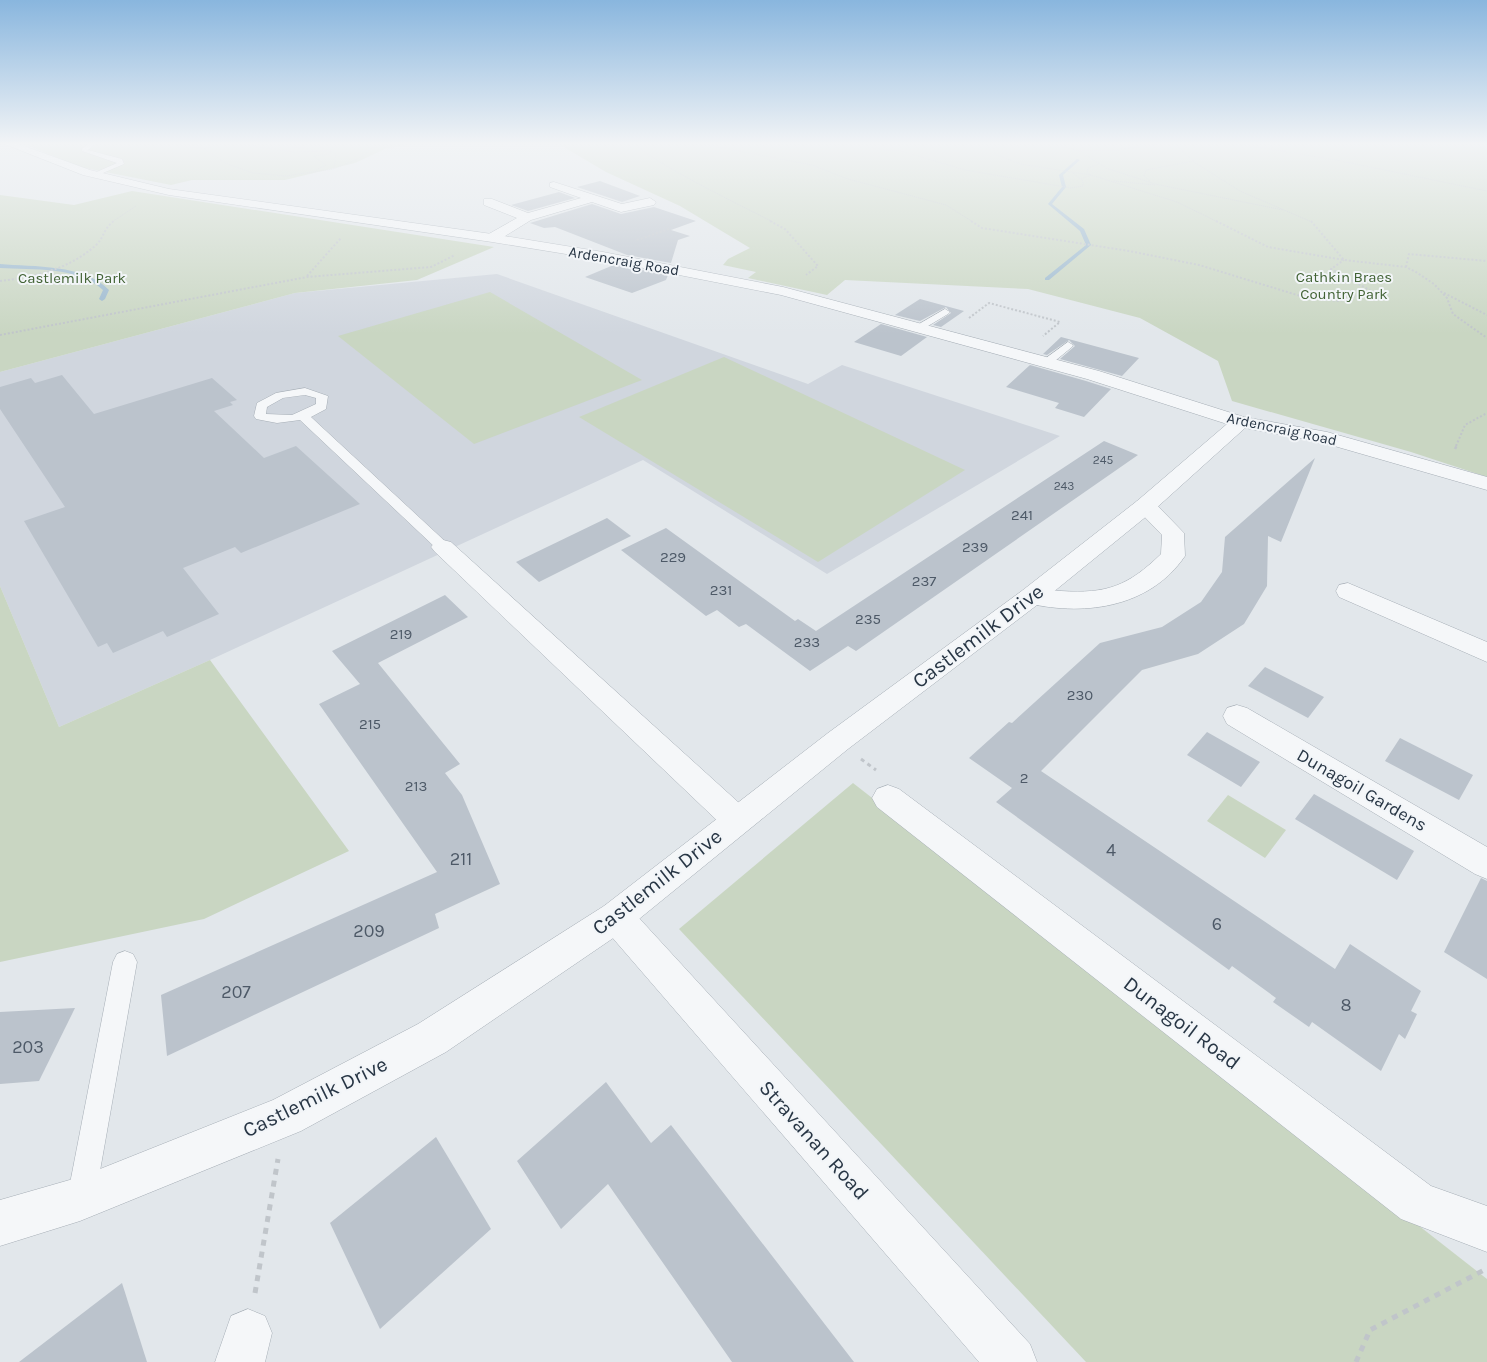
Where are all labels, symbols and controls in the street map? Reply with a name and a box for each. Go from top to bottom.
street label: Ardencraig Road [567,242,681,280]
park label: Cathkin Braes Country Park [1296,268,1392,303]
park label: Castlemilk Park [18,269,126,287]
street label: Ardencraig Road [1225,409,1339,449]
house number: 245 [1093,453,1113,467]
house number: 243 [1054,479,1074,493]
house number: 241 [1011,506,1033,524]
house number: 239 [962,538,988,556]
house number: 229 [660,548,686,566]
house number: 237 [912,572,936,590]
street label: Castlemilk Drive [908,579,1048,693]
house number: 231 [710,581,732,599]
house number: 235 [855,610,881,628]
house number: 219 [390,625,412,643]
house number: 233 [794,633,820,651]
house number: 230 [1067,686,1093,704]
house number: 215 [359,715,381,733]
street label: Dunagoil Gardens [1293,744,1431,836]
house number: 2 [1020,769,1028,787]
house number: 213 [405,777,427,795]
street label: Castlemilk Drive [587,824,727,940]
house number: 4 [1106,839,1116,861]
house number: 211 [450,848,472,870]
house number: 6 [1212,913,1222,935]
house number: 209 [353,920,385,942]
street label: Dunagoil Road [1119,971,1245,1075]
house number: 207 [221,981,251,1003]
house number: 8 [1340,994,1352,1016]
house number: 203 [12,1036,44,1058]
street label: Castlemilk Drive [239,1052,391,1142]
street label: Stravanan Road [754,1075,874,1205]

